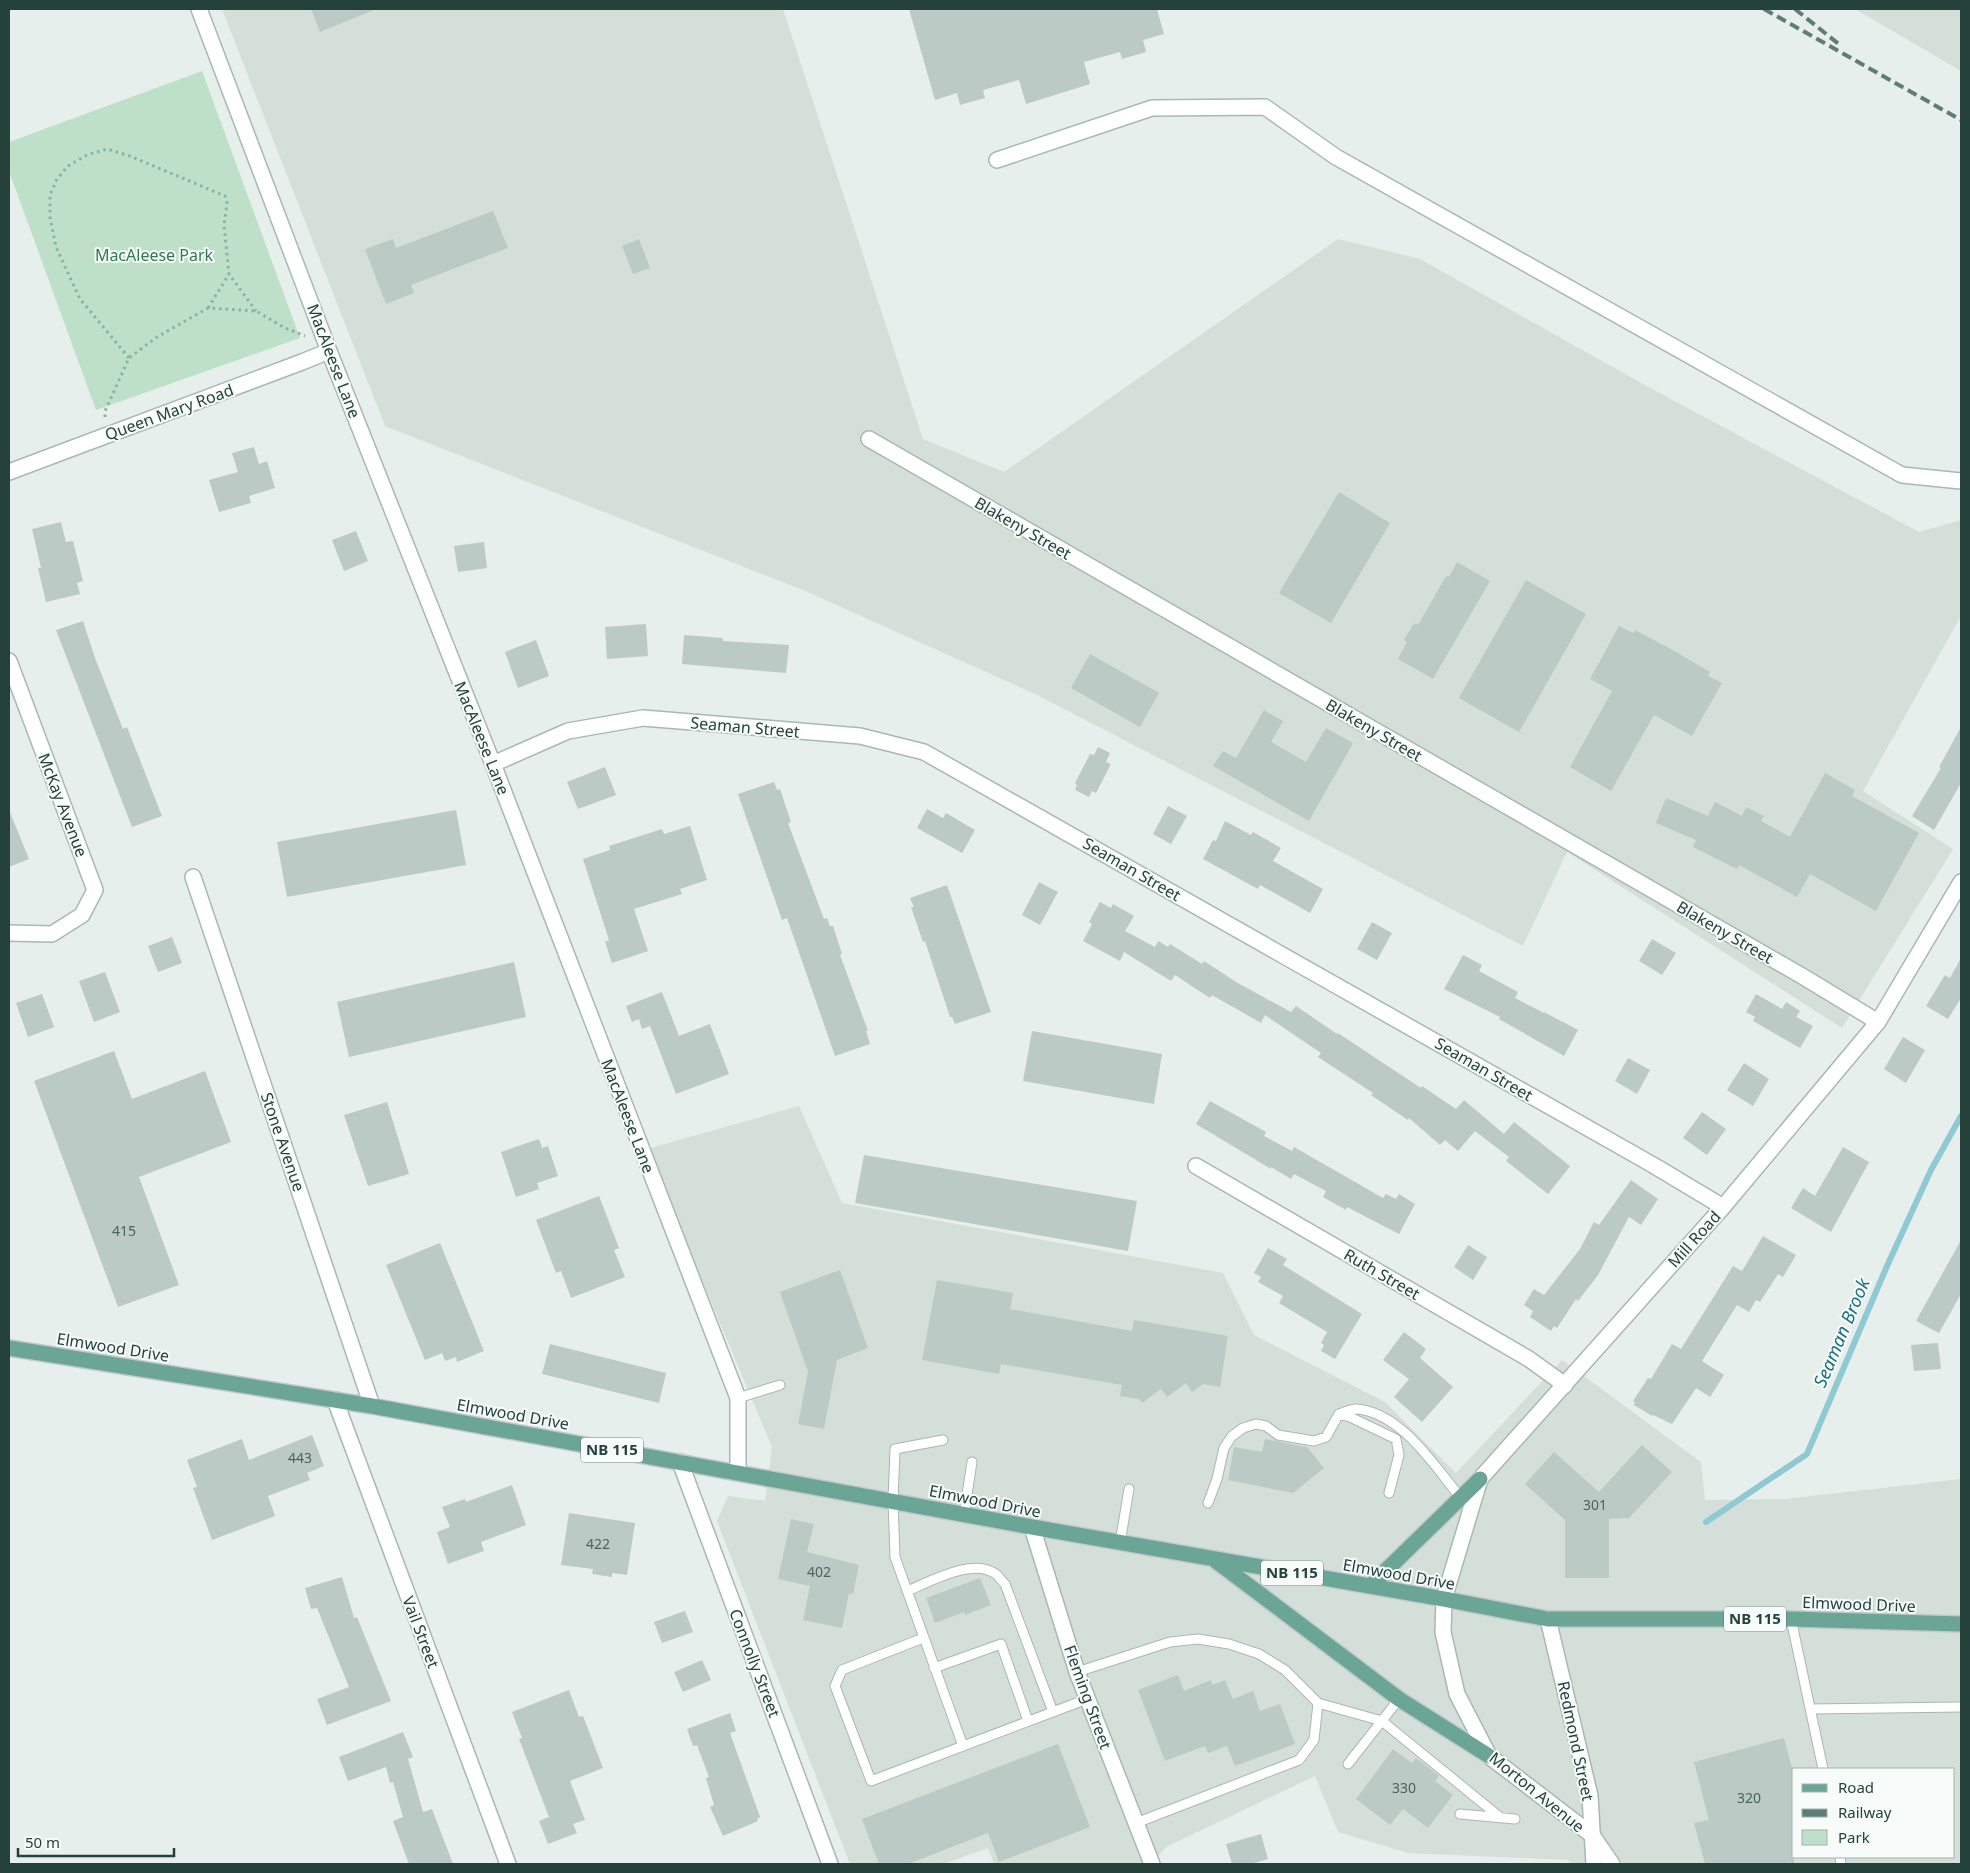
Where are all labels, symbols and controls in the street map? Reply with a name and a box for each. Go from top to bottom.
park label: MacAleese Park [95,244,214,266]
street label: MacAleese Lane [302,301,366,421]
street label: Queen Mary Road [102,379,236,445]
street label: Blakeny Street [971,491,1075,565]
street label: MacAleese Lane [449,678,515,798]
street label: Blakeny Street [1322,693,1426,767]
street label: Seaman Street [690,711,801,743]
street label: McKay Avenue [33,750,93,860]
street label: Seaman Street [1079,832,1185,906]
street label: Blakeny Street [1673,895,1777,969]
street label: Seaman Street [1431,1032,1537,1106]
street label: MacAleese Lane [596,1056,660,1176]
street label: Stone Avenue [256,1089,310,1195]
street label: Mill Road [1663,1206,1725,1272]
house number: 415 [112,1221,136,1240]
street label: Ruth Street [1340,1243,1424,1305]
water label: Seaman Brook [1807,1273,1875,1391]
street label: Elmwood Drive [55,1327,171,1367]
street label: Elmwood Drive [455,1393,571,1435]
road number: NB 115 [581,1438,643,1462]
house number: 443 [288,1448,312,1467]
street label: Elmwood Drive [927,1479,1043,1523]
house number: 301 [1583,1495,1607,1514]
house number: 422 [586,1534,610,1553]
street label: Elmwood Drive [1341,1553,1457,1595]
road number: NB 115 [1261,1560,1323,1586]
house number: 402 [807,1562,831,1581]
street label: Elmwood Drive [1802,1591,1916,1617]
street label: Vail Street [397,1593,445,1671]
street label: Connolly Street [724,1606,786,1721]
road number: NB 115 [1724,1606,1786,1632]
street label: Fleming Street [1059,1642,1117,1752]
street label: Redmond Street [1553,1679,1599,1803]
street label: Morton Avenue [1485,1747,1589,1837]
legend [1792,1768,1955,1858]
text: Road [1838,1777,1874,1797]
house number: 330 [1392,1778,1416,1797]
house number: 320 [1737,1788,1761,1807]
text: Railway [1838,1802,1892,1822]
scale bar [18,1826,174,1858]
text: Park [1838,1827,1870,1847]
text: 50 m [25,1832,60,1852]

